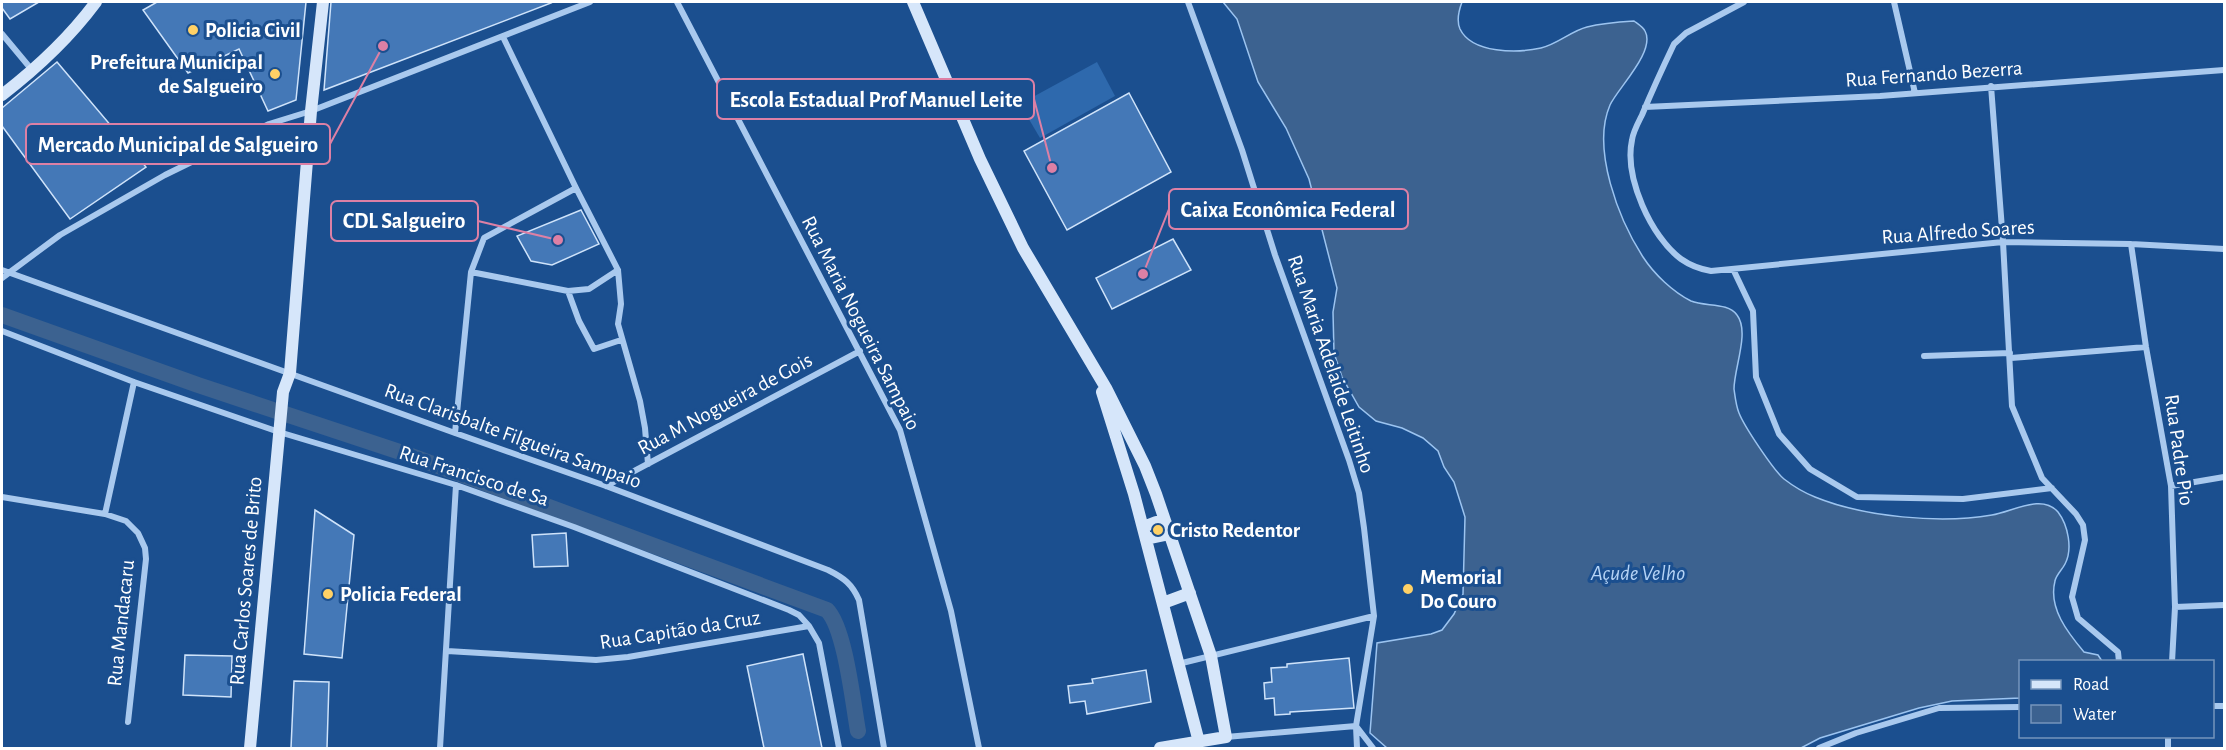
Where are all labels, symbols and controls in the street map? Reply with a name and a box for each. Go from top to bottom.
place label: Policia Civil [205,20,301,41]
marker: Policia Civil [186,23,200,37]
place label: Prefeitura Municipal de Salgueiro [90,52,263,97]
street label: Rua Fernando Bezerra [1845,57,2024,91]
marker: Prefeitura Municipal de Salgueiro [268,67,282,81]
callout: Escola Estadual Prof Manuel Leite [717,79,1034,119]
text: Escola Estadual Prof Manuel Leite [729,89,1023,111]
callout: Mercado Municipal de Salgueiro [26,124,330,164]
text: Mercado Municipal de Salgueiro [38,134,318,156]
callout: Caixa Econômica Federal [1169,189,1408,229]
text: Caixa Econômica Federal [1180,199,1396,221]
callout: CDL Salgueiro [331,201,478,241]
text: CDL Salgueiro [343,210,465,232]
street label: Rua Maria Nogueira Sampaio [798,213,924,433]
street label: Rua Alfredo Soares [1881,216,2035,248]
street label: Rua Maria Adelaide Leitinho [1284,252,1378,476]
street label: Rua M Nogueira de Gois [634,349,816,459]
street label: Rua Clarisbalte Filgueira Sampaio [382,380,644,492]
street label: Rua Padre Pio [2161,393,2197,507]
street label: Rua Francisco de Sa [396,442,552,510]
street label: Rua Carlos Soares de Brito [226,476,266,686]
place label: Cristo Redentor [1170,520,1301,541]
marker: Cristo Redentor [1151,523,1165,537]
street label: Rua Mandacaru [104,558,138,687]
water label: Açude Velho [1590,562,1685,584]
place label: Memorial Do Couro [1420,567,1502,612]
marker: Memorial Do Couro [1401,582,1415,596]
place label: Policia Federal [340,584,462,605]
marker: Policia Federal [321,587,335,601]
street label: Rua Capitão da Cruz [598,607,762,653]
legend [2019,660,2214,738]
text: Road [2073,676,2109,694]
text: Water [2073,706,2116,724]

